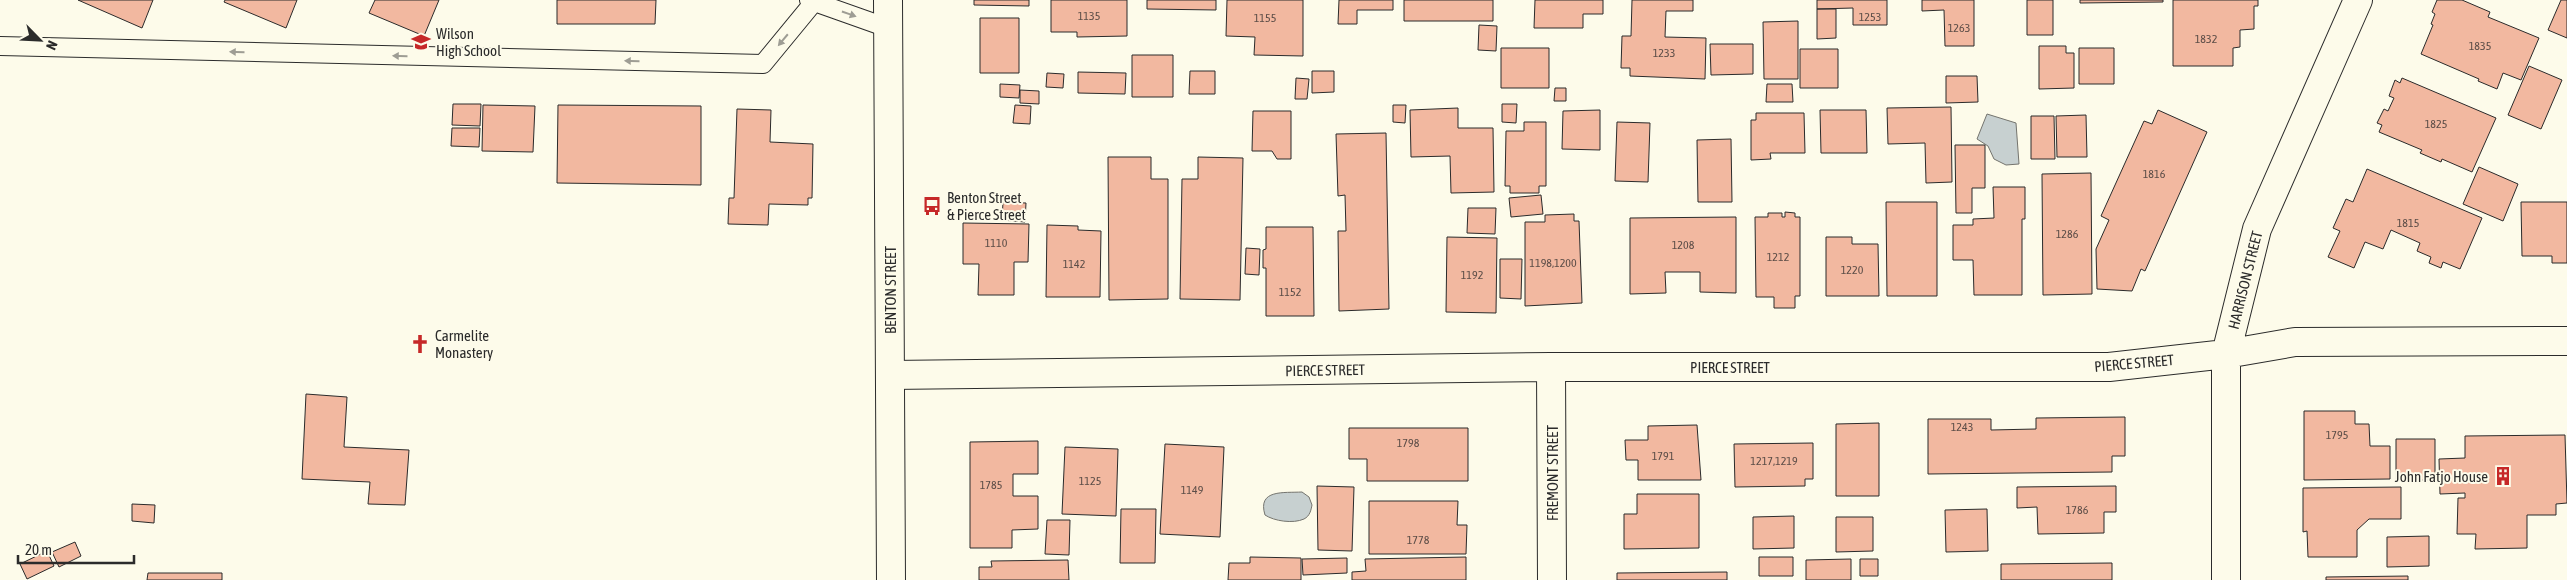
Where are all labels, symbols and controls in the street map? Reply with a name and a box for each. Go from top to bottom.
house number: 1135 [1078,9,1100,23]
house number: 1253 [1859,10,1881,24]
one-way arrow [841,11,856,18]
house number: 1155 [1254,11,1276,25]
north arrow [15,15,65,65]
house number: 1263 [1948,21,1970,35]
place label: Wilson High School [436,25,501,59]
school or university icon: Wilson High School [410,31,432,53]
house number: 1832 [2195,32,2217,46]
one-way arrow [778,34,789,46]
text: N [43,38,61,52]
house number: 1835 [2469,39,2491,53]
house number: 1233 [1653,46,1675,60]
one-way arrow [229,48,245,56]
one-way arrow [392,52,408,60]
one-way arrow [624,57,640,65]
house number: 1825 [2425,117,2447,131]
house number: 1816 [2143,167,2166,181]
place label: Benton Street & Pierce Street [947,189,1026,223]
bus stop icon: Benton Street & Pierce Street [921,195,943,217]
house number: 1815 [2397,216,2419,230]
house number: 1286 [2056,227,2079,241]
street label: HARRISON STREET [2225,229,2266,331]
house number: 1110 [985,236,1008,250]
house number: 1208 [1672,238,1695,252]
street label: BENTON STREET [882,246,899,334]
house number: 1212 [1767,250,1789,264]
house number: 1198,1200 [1529,256,1577,270]
house number: 1142 [1063,257,1085,271]
house number: 1220 [1841,263,1864,277]
house number: 1192 [1461,268,1483,282]
house number: 1152 [1279,285,1301,299]
place label: Carmelite Monastery [435,327,493,361]
church icon: Carmelite Monastery [409,333,431,355]
street label: PIERCE STREET [2093,351,2175,375]
street label: PIERCE STREET [1690,359,1770,376]
street label: PIERCE STREET [1285,361,1365,379]
house number: 1243 [1951,420,1973,434]
street label: FREMONT STREET [1544,425,1561,521]
house number: 1795 [2326,428,2348,442]
house number: 1798 [1397,436,1420,450]
house number: 1791 [1652,449,1675,463]
house number: 1217,1219 [1750,454,1798,468]
building icon: John Fatjo House [2492,465,2514,487]
place label: John Fatjo House [2395,468,2488,485]
house number: 1125 [1079,474,1101,488]
house number: 1785 [980,478,1002,492]
house number: 1149 [1181,483,1204,497]
house number: 1786 [2066,503,2089,517]
scale bar [18,532,134,564]
house number: 1778 [1407,533,1430,547]
text: 20 m [25,541,52,558]

